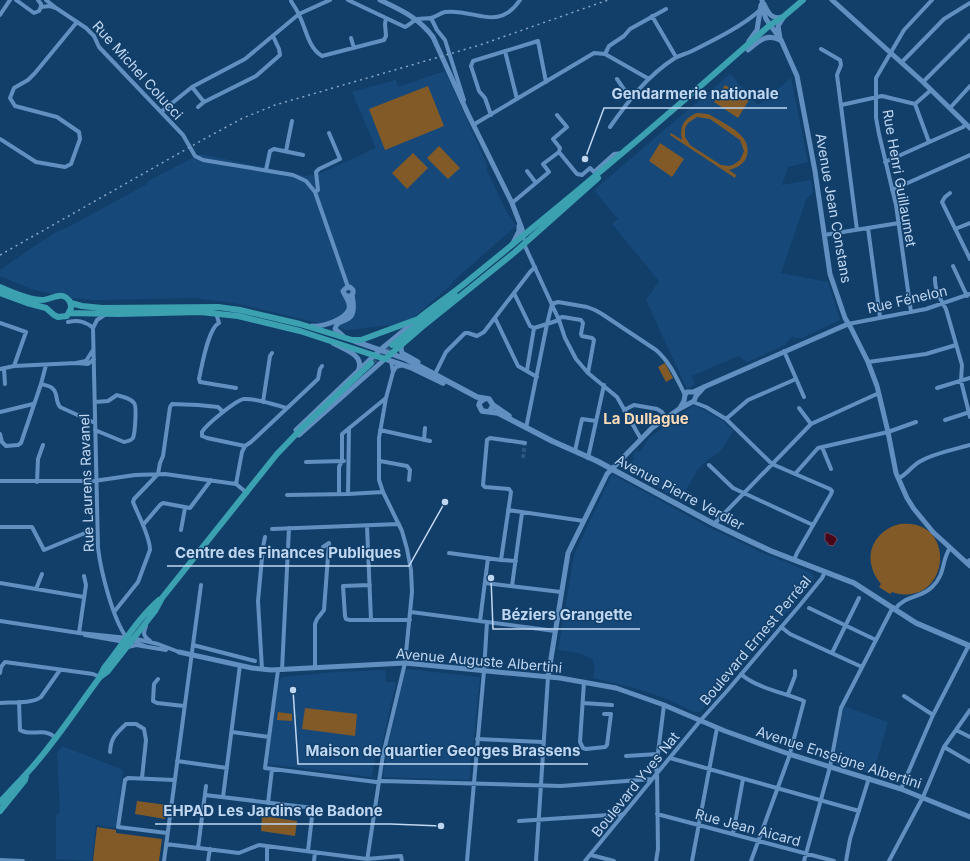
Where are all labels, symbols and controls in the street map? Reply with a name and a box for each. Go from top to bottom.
street label: Rue Michel Colucci [89,17,187,123]
callout: Gendarmerie nationale [604,81,787,108]
text: Gendarmerie nationale [611,84,779,103]
street label: Rue Henri Guillaumet [880,108,921,248]
street label: Avenue Jean Constans [812,132,856,284]
street label: Rue Fénelon [865,282,949,316]
district label: La Dullague [603,409,689,428]
street label: Rue Laurens Ravanel [75,414,97,552]
street label: Avenue Pierre Verdier [613,451,747,533]
callout: Centre des Finances Publiques [167,539,409,566]
text: Centre des Finances Publiques [175,543,401,562]
street label: Boulevard Ernest Perréal [696,572,814,708]
callout: Béziers Grangette [493,602,640,629]
text: Béziers Grangette [501,605,633,624]
street label: Avenue Auguste Albertini [395,644,563,676]
street label: Avenue Enseigne Albertini [754,722,924,792]
street label: Boulevard Yves Nat [588,728,683,840]
callout: Maison de quartier Georges Brassens [298,737,588,764]
text: Maison de quartier Georges Brassens [306,741,580,760]
callout: EHPAD Les Jardins de Badone [155,797,391,824]
text: EHPAD Les Jardins de Badone [163,801,383,820]
street label: Rue Jean Aicard [693,805,803,849]

